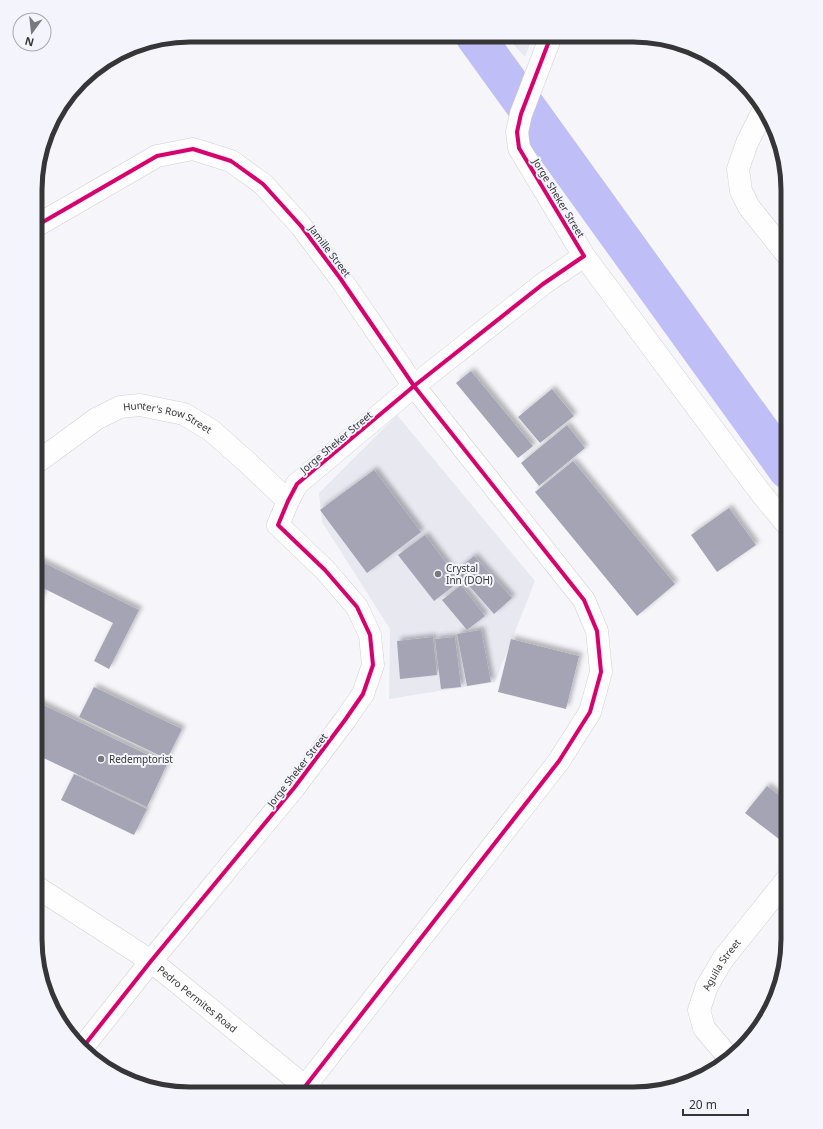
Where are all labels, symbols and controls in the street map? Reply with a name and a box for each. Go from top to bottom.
north arrow [12,12,52,52]
text: N [23,34,36,51]
street label: Jorge Sheker Street [529,155,588,241]
street label: Jamille Street [305,221,354,280]
street label: Hunter's Row Street [122,398,215,437]
street label: Jorge Sheker Street [296,407,375,477]
place label: Crystal Inn (DOH) [446,561,493,587]
marker: Crystal Inn (DOH) [433,569,443,579]
street label: Jorge Sheker Street [263,730,331,811]
place label: Redemptorist [109,752,173,766]
marker: Redemptorist [96,754,106,764]
street label: Aguila Street [699,935,744,992]
street label: Pedro Permites Road [155,962,240,1036]
scale bar [683,1091,748,1117]
text: 20 m [689,1096,717,1113]

